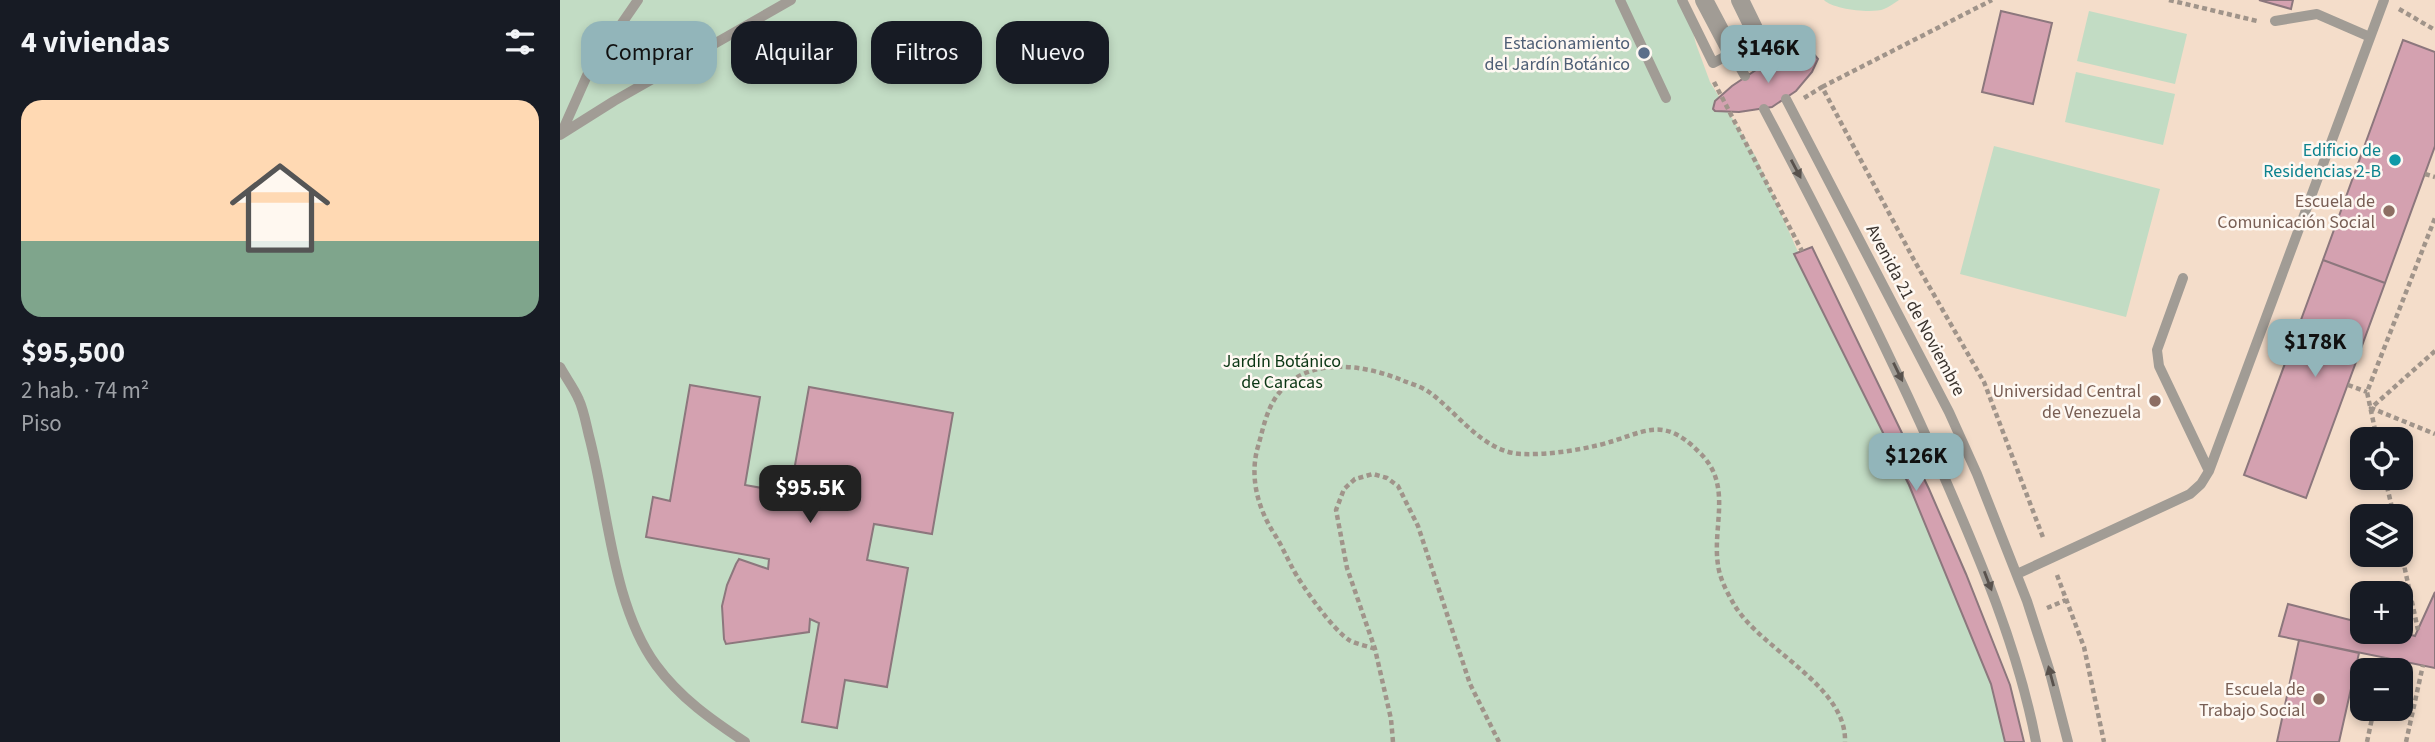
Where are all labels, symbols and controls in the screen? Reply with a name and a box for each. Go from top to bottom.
text: 4 viviendas [21,21,170,64]
chip: Comprar [581,21,717,84]
chip: Alquilar [731,21,857,84]
chip: Filtros [871,21,982,84]
chip: Nuevo [996,21,1109,84]
icon: filters [501,23,539,61]
pin: $146K [1719,25,1817,85]
place label: Estacionamiento del Jardín Botánico [1485,31,1630,77]
text: $146K [1737,31,1799,64]
marker: Estacionamiento del Jardín Botánico [1636,45,1652,61]
place label: Edificio de Residencias 2-B [2263,138,2381,184]
icon: home [217,145,343,271]
marker: Edificio de Residencias 2-B [2387,152,2403,168]
one-way arrow [1790,159,1802,179]
place label: Escuela de Comunicación Social [2217,189,2375,235]
marker: Escuela de Comunicación Social [2381,203,2397,219]
street label: Avenida 21 de Noviembre [1860,220,1971,400]
pin: $178K [2266,320,2364,379]
text: $178K [2284,325,2346,358]
text: $95,500 [21,331,125,374]
park label: Jardín Botánico de Caracas [1223,349,1341,395]
one-way arrow [1893,362,1904,383]
text: 2 hab. · 74 m² [21,374,149,407]
place label: Universidad Central de Venezuela [1992,379,2141,425]
marker: Universidad Central de Venezuela [2147,393,2163,409]
text: Piso [21,407,62,440]
map controls [2350,427,2413,721]
button: locate [2350,427,2413,490]
pin: $126K [1867,434,1965,493]
text: $126K [1885,439,1947,472]
pin: $95.5K [753,466,867,525]
text: $95.5K [775,471,845,504]
button: layers [2350,504,2413,567]
one-way arrow [1982,571,1993,592]
button: + [2350,581,2413,644]
button: − [2350,658,2413,721]
one-way arrow [2045,665,2055,686]
place label: Escuela de Trabajo Social [2199,677,2305,723]
marker: Escuela de Trabajo Social [2311,691,2327,707]

